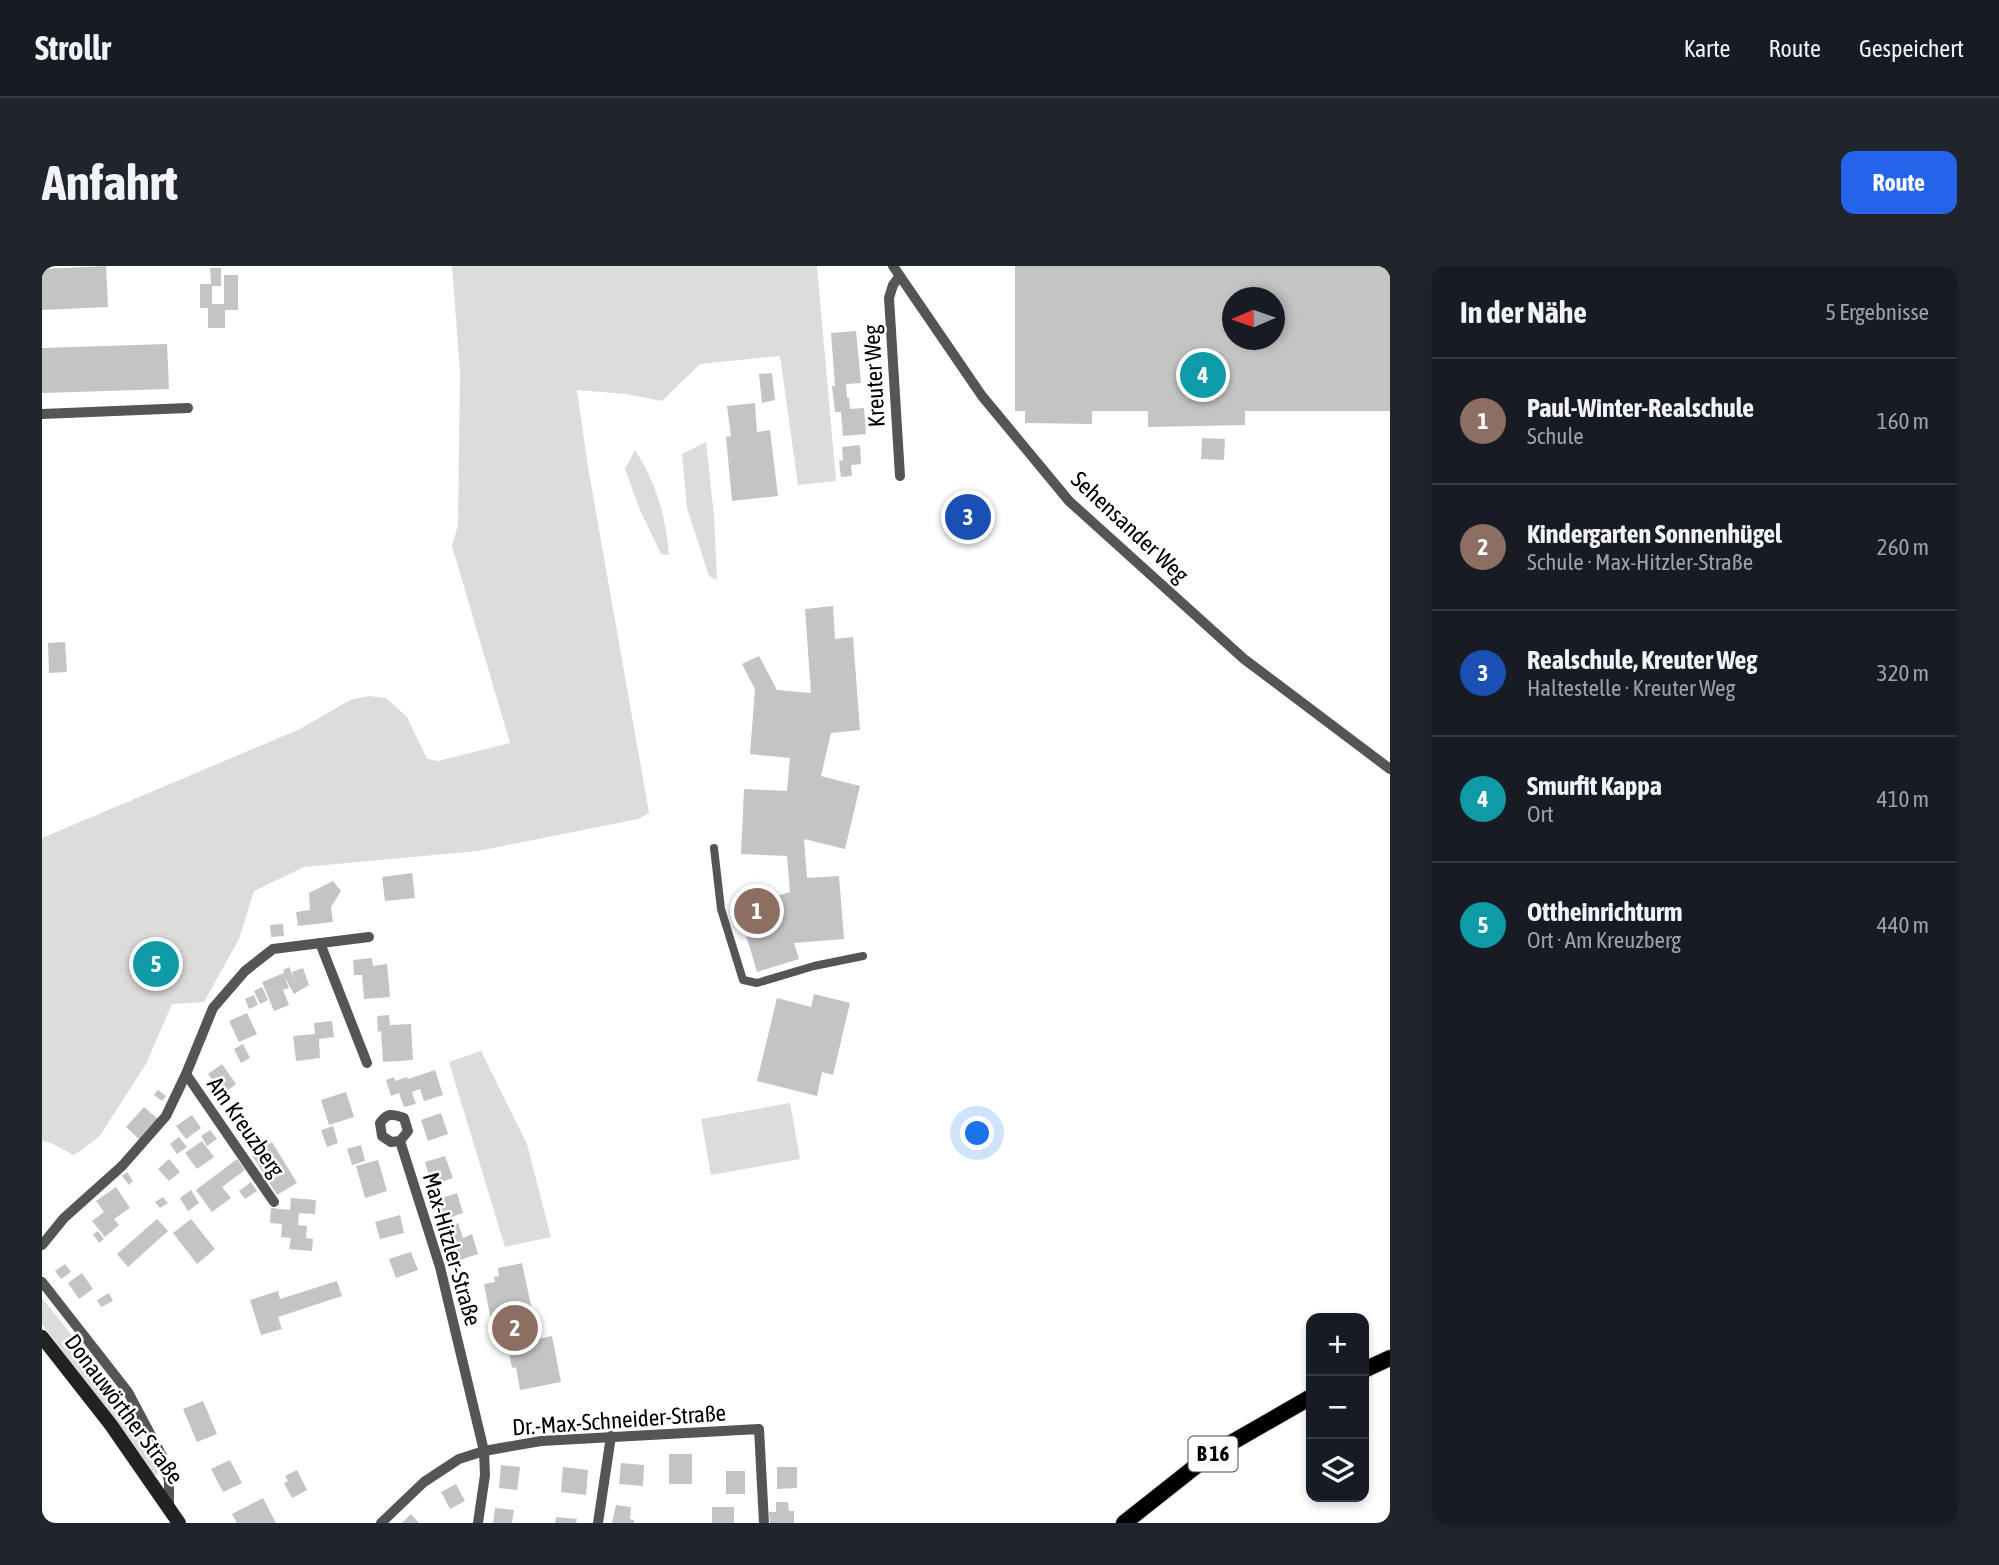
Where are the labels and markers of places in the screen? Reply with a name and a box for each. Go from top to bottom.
pin: 4 [1180,349,1226,401]
pin: 3 [945,491,991,543]
pin: 1 [734,885,780,937]
pin: 5 [133,938,179,990]
pin: 2 [492,1302,538,1354]

